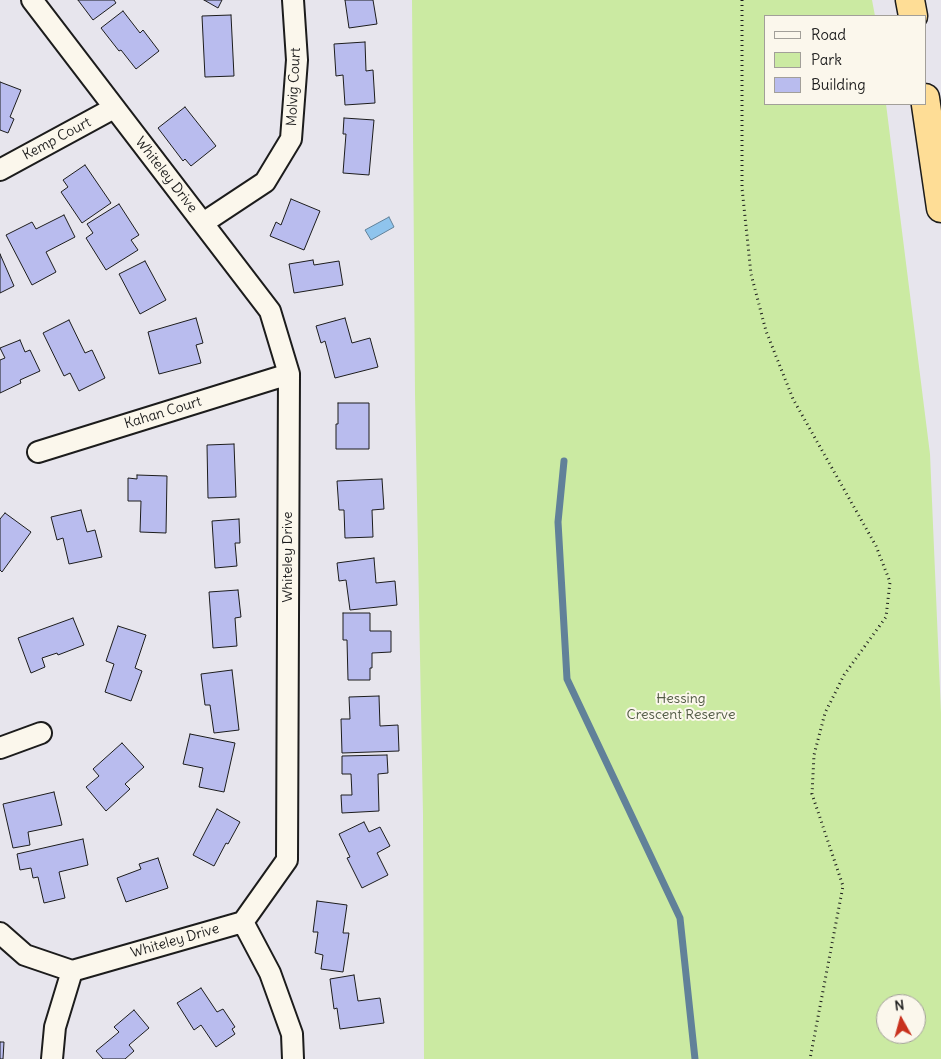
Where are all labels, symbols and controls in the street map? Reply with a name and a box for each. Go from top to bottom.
legend [764,15,926,105]
text: Road [811,25,846,44]
street label: Molvig Court [284,47,304,127]
text: Park [811,50,842,69]
text: Building [811,75,866,94]
street label: Kemp Court [20,114,94,164]
street label: Whiteley Drive [131,134,201,216]
street label: Kahan Court [122,393,204,433]
street label: Whiteley Drive [280,511,296,603]
park label: Hessing Crescent Reserve [627,691,735,724]
street label: Whiteley Drive [129,920,221,962]
north arrow [876,994,926,1044]
text: N [893,996,905,1015]

